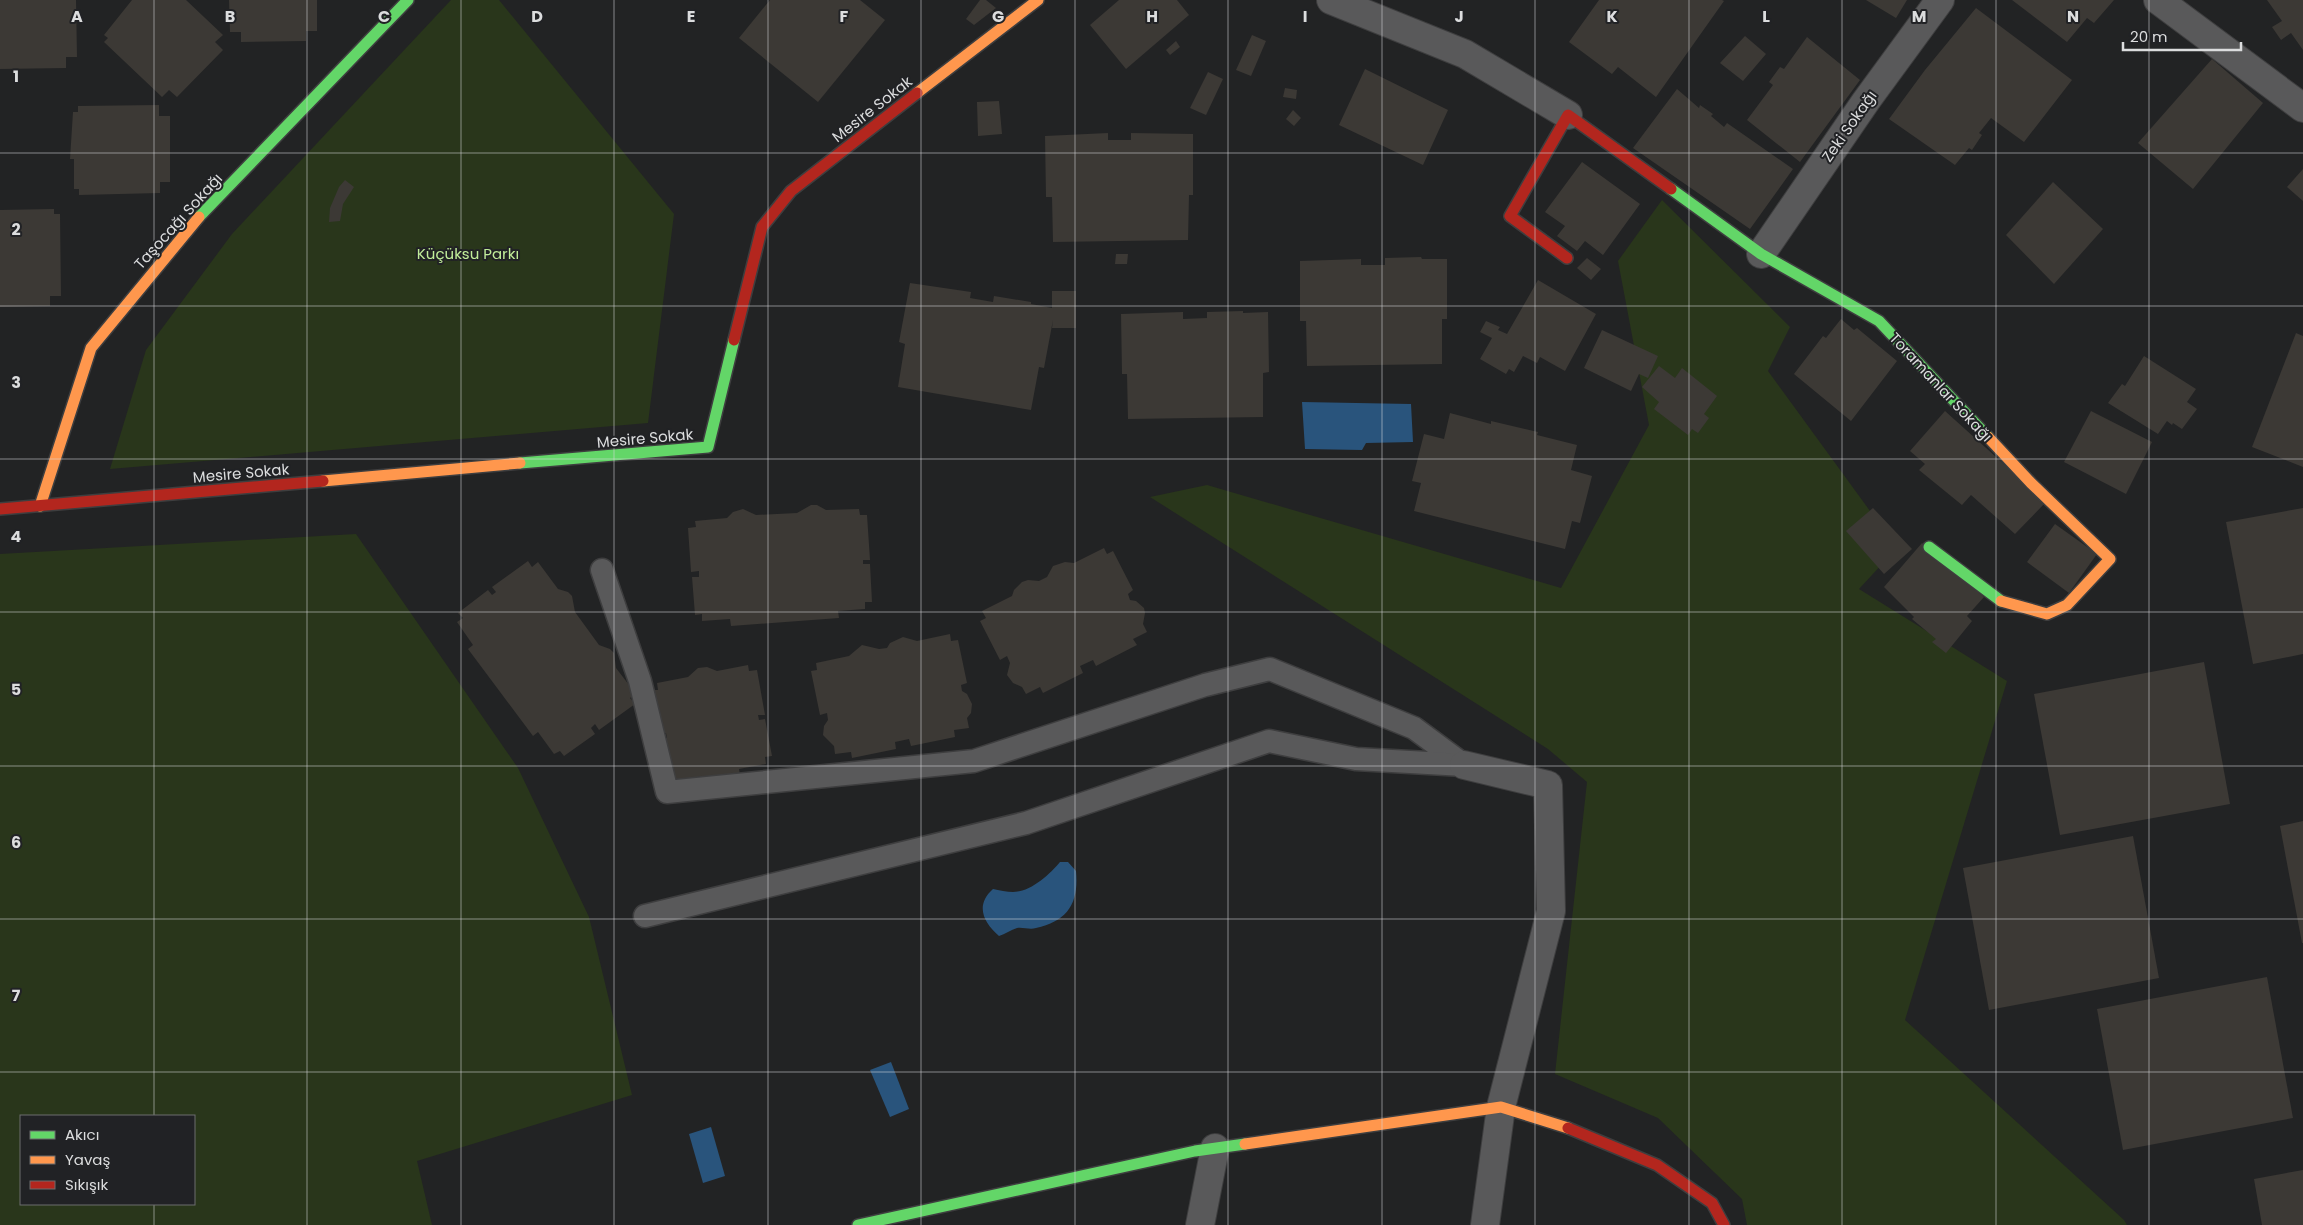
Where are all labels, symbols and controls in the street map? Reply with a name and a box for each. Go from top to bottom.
text: A [71,5,83,28]
text: B [225,5,235,28]
text: C [378,5,390,28]
text: D [531,5,543,28]
text: E [687,5,695,28]
text: F [840,5,849,28]
text: G [992,5,1004,28]
text: H [1146,5,1158,28]
text: I [1303,5,1307,28]
text: J [1454,5,1464,28]
text: K [1606,5,1618,28]
text: L [1762,5,1770,28]
text: M [1912,5,1926,28]
text: N [2067,5,2079,28]
scale bar [2123,20,2240,52]
text: 20 m [2130,26,2168,47]
text: 1 [13,65,19,88]
street label: Mesire Sokak [827,71,917,147]
street label: Zeki Sokağı [1817,86,1881,166]
street label: Taşocağı Sokağı [129,168,227,274]
text: 2 [11,218,21,241]
park label: Küçüksu Parkı [417,243,519,264]
street label: Toramanlar Sokağı [1885,328,1997,446]
text: 3 [11,371,21,394]
street label: Mesire Sokak [596,423,694,453]
street label: Mesire Sokak [192,458,290,488]
text: 4 [11,525,22,548]
text: 5 [11,678,21,701]
text: 6 [11,831,21,854]
text: 7 [12,984,21,1007]
legend [20,1115,195,1205]
text: Akıcı [65,1124,99,1145]
text: Yavaş [65,1149,110,1170]
text: Sıkışık [65,1174,108,1195]

